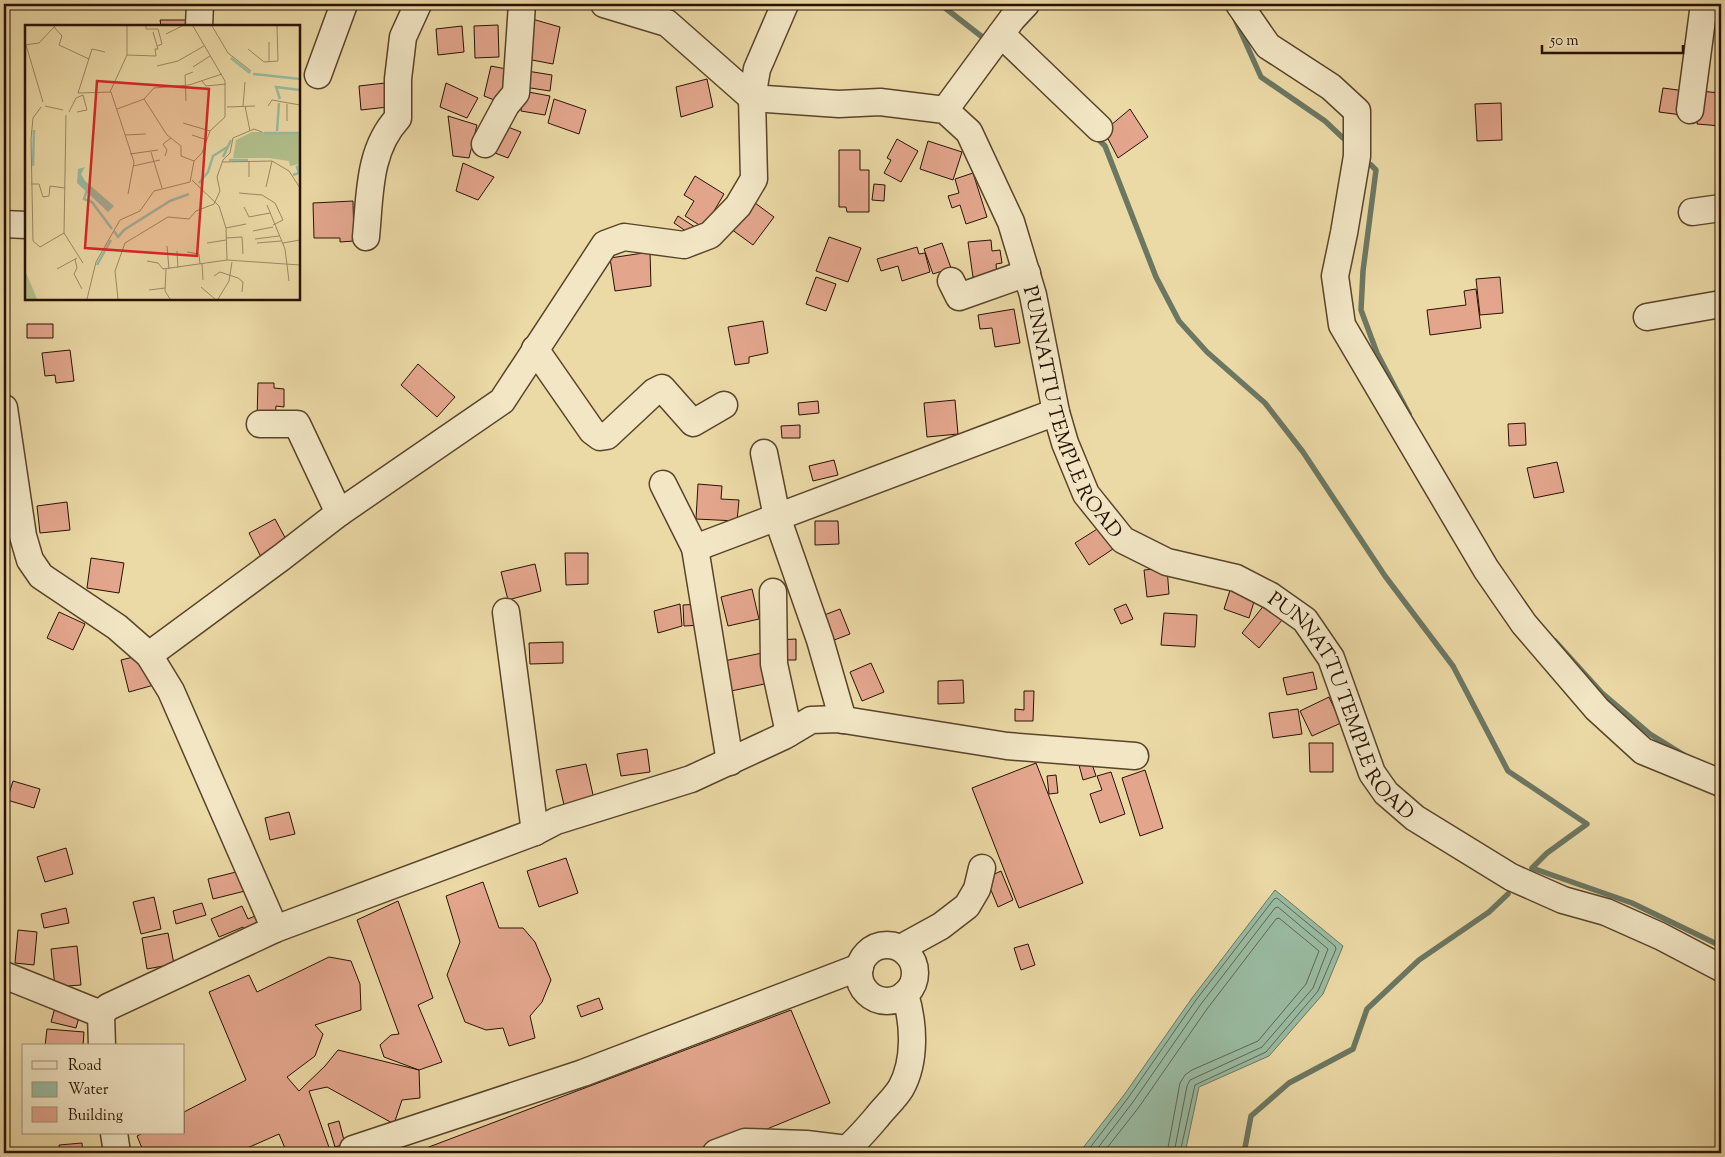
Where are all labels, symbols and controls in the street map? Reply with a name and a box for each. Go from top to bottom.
scale bar [1542,22,1684,54]
inset map [25,25,300,300]
text: 50 m [1549,31,1579,52]
street label: PUNNATTU TEMPLE ROAD [1014,283,1128,546]
street label: PUNNATTU TEMPLE ROAD [1261,586,1420,828]
legend [22,1044,185,1134]
text: Road [68,1056,102,1077]
text: Water [68,1080,109,1101]
text: Building [68,1106,123,1127]

